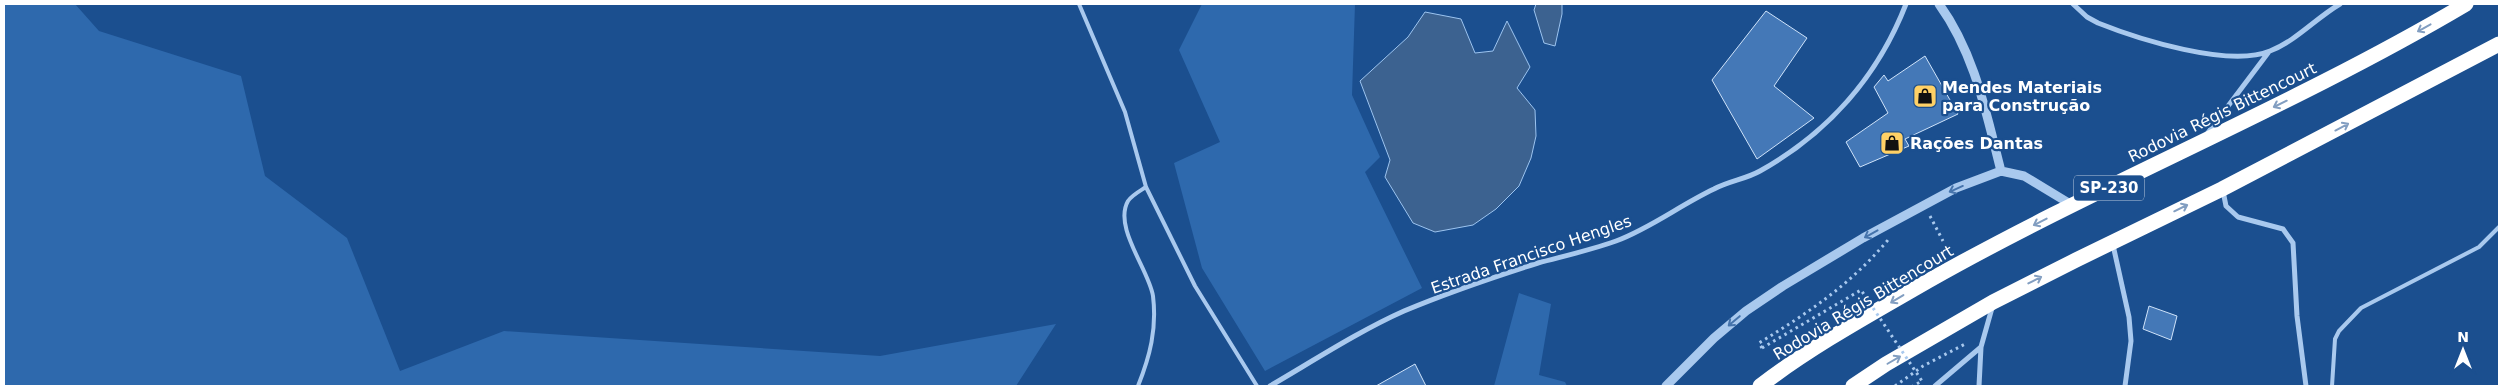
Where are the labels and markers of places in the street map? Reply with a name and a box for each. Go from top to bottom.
place label: Mendes Materiais para Construção [1942,78,2102,115]
shop icon: Mendes Materiais para Construção [1912,83,1938,109]
shop icon: Rações Dantas [1879,130,1905,156]
place label: Rações Dantas [1910,134,2043,153]

